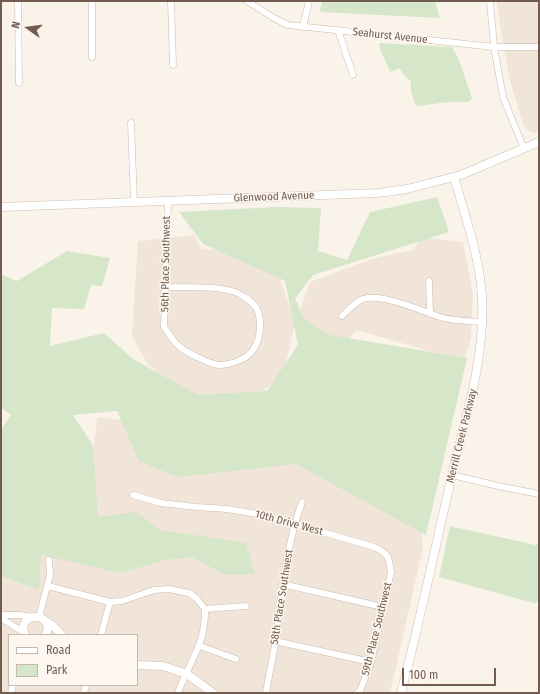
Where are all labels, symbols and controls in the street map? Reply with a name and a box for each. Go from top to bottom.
north arrow [8,8,48,48]
text: N [9,20,23,30]
street label: Seahurst Avenue [352,25,428,47]
street label: Glenwood Avenue [233,189,315,205]
street label: 56th Place Southwest [159,216,173,312]
street label: Merrill Creek Parkway [444,388,480,484]
street label: 10th Drive West [254,508,324,538]
street label: 58th Place Southwest [268,548,296,646]
street label: 59th Place Southwest [359,581,395,677]
legend [8,634,138,686]
text: Road [46,643,71,657]
scale bar [404,660,498,686]
text: Park [46,663,67,677]
text: 100 m [409,668,438,682]

